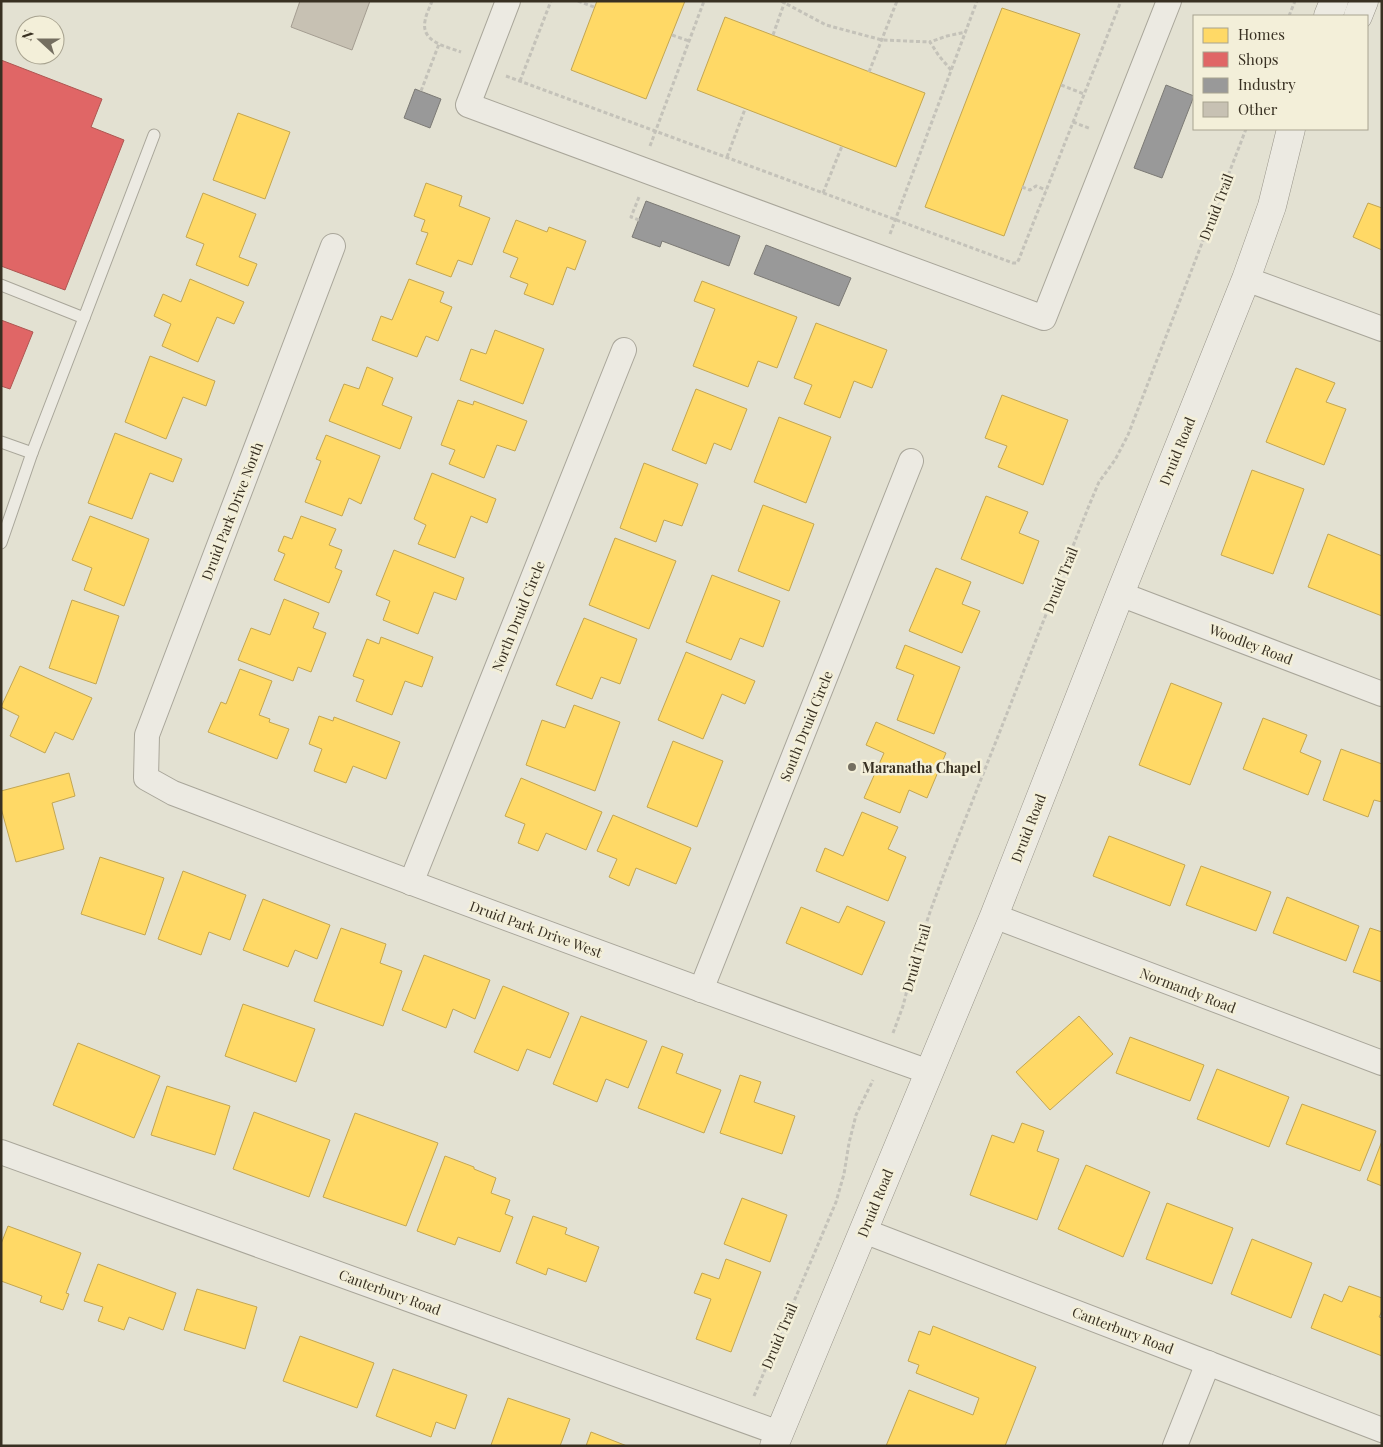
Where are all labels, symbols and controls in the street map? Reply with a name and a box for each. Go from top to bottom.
north arrow [15,15,65,65]
legend [1193,15,1368,130]
text: Homes [1238,24,1285,44]
text: N [17,27,38,43]
text: Shops [1238,49,1279,69]
text: Industry [1238,74,1296,94]
text: Other [1238,99,1278,119]
street label: Druid Trail [1195,171,1237,243]
street label: Druid Road [1155,414,1199,488]
street label: Druid Park Drive North [197,438,267,583]
street label: Druid Trail [1038,544,1082,616]
street label: North Druid Circle [487,558,549,674]
street label: Woodley Road [1206,619,1295,669]
street label: South Druid Circle [775,668,837,784]
place label: Maranatha Chapel [862,758,982,777]
marker: Maranatha Chapel [846,761,858,773]
street label: Druid Road [1006,791,1050,865]
street label: Druid Park Drive West [467,896,606,962]
street label: Druid Trail [897,922,935,994]
street label: Normandy Road [1137,963,1239,1017]
street label: Druid Road [853,1166,897,1240]
street label: Canterbury Road [336,1265,444,1319]
street label: Druid Trail [757,1300,801,1372]
street label: Canterbury Road [1070,1302,1176,1358]

